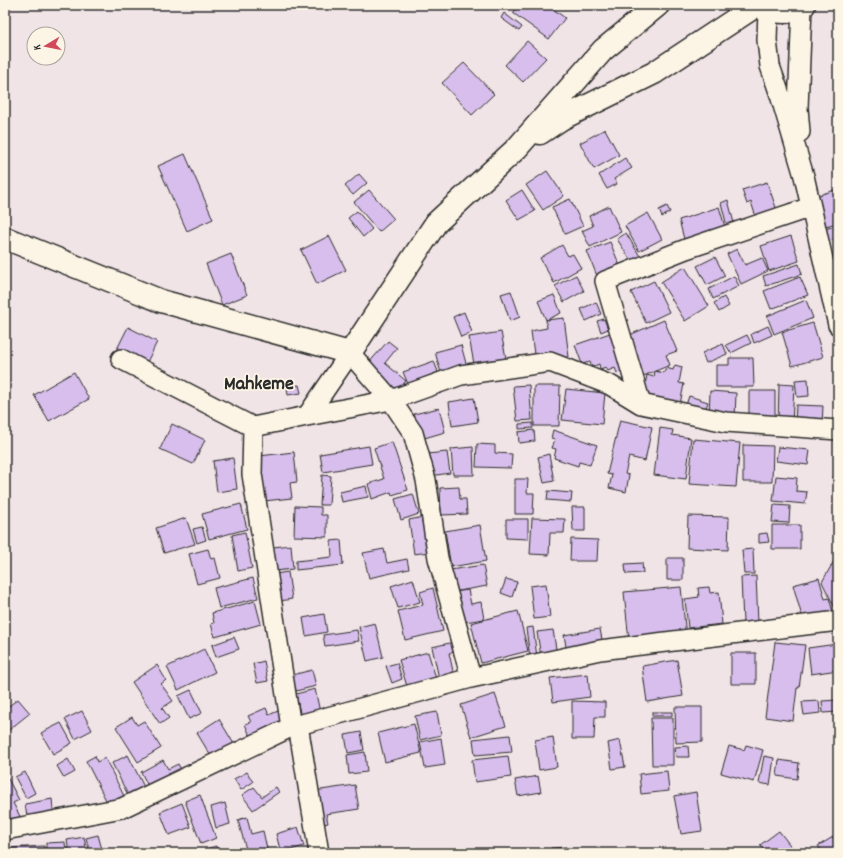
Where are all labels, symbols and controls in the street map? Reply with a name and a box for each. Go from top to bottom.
north arrow [26,26,66,66]
text: K [30,43,46,51]
district label: Mahkeme [224,371,294,399]

